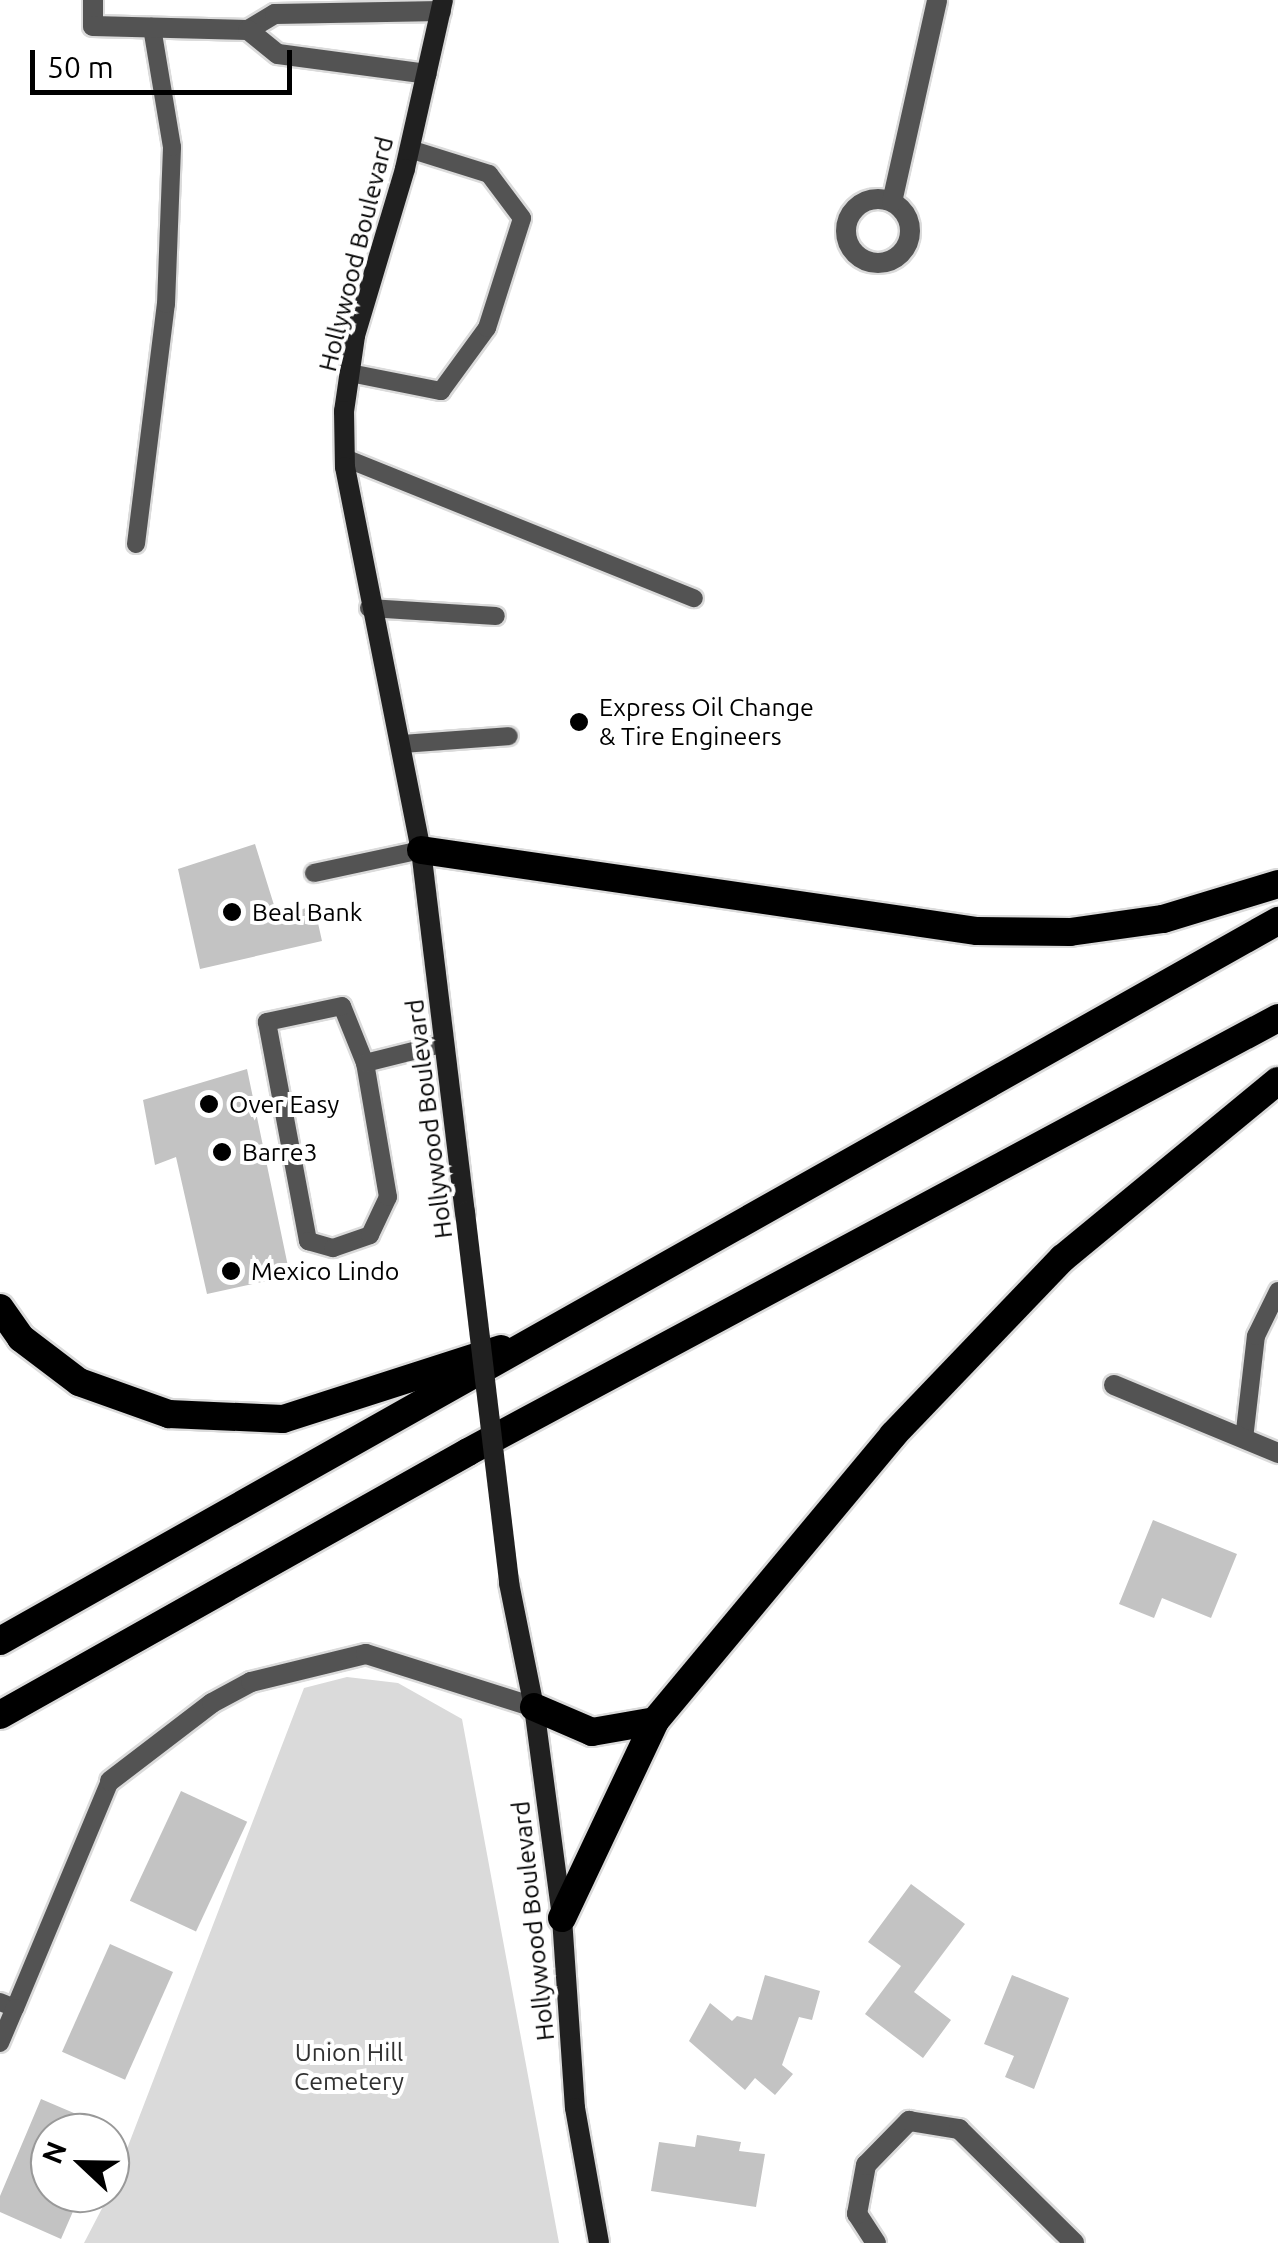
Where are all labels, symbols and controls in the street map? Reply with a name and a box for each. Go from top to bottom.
scale bar [35,30,298,92]
text: 50 m [47,50,114,84]
street label: Hollywood Boulevard [312,134,400,374]
place label: Express Oil Change & Tire Engineers [599,693,814,752]
marker: Express Oil Change & Tire Engineers [568,711,590,733]
place label: Beal Bank [252,897,362,927]
marker: Beal Bank [221,901,243,923]
street label: Hollywood Boulevard [399,998,459,1240]
place label: Over Easy [229,1089,339,1119]
marker: Over Easy [198,1093,220,1115]
place label: Barre3 [242,1137,318,1167]
marker: Barre3 [211,1141,233,1163]
place label: Mexico Lindo [251,1256,399,1286]
marker: Mexico Lindo [220,1260,242,1282]
street label: Hollywood Boulevard [505,1800,561,2042]
park label: Union Hill Cemetery [294,2038,404,2097]
north arrow [30,2113,130,2213]
text: N [35,2137,72,2168]

